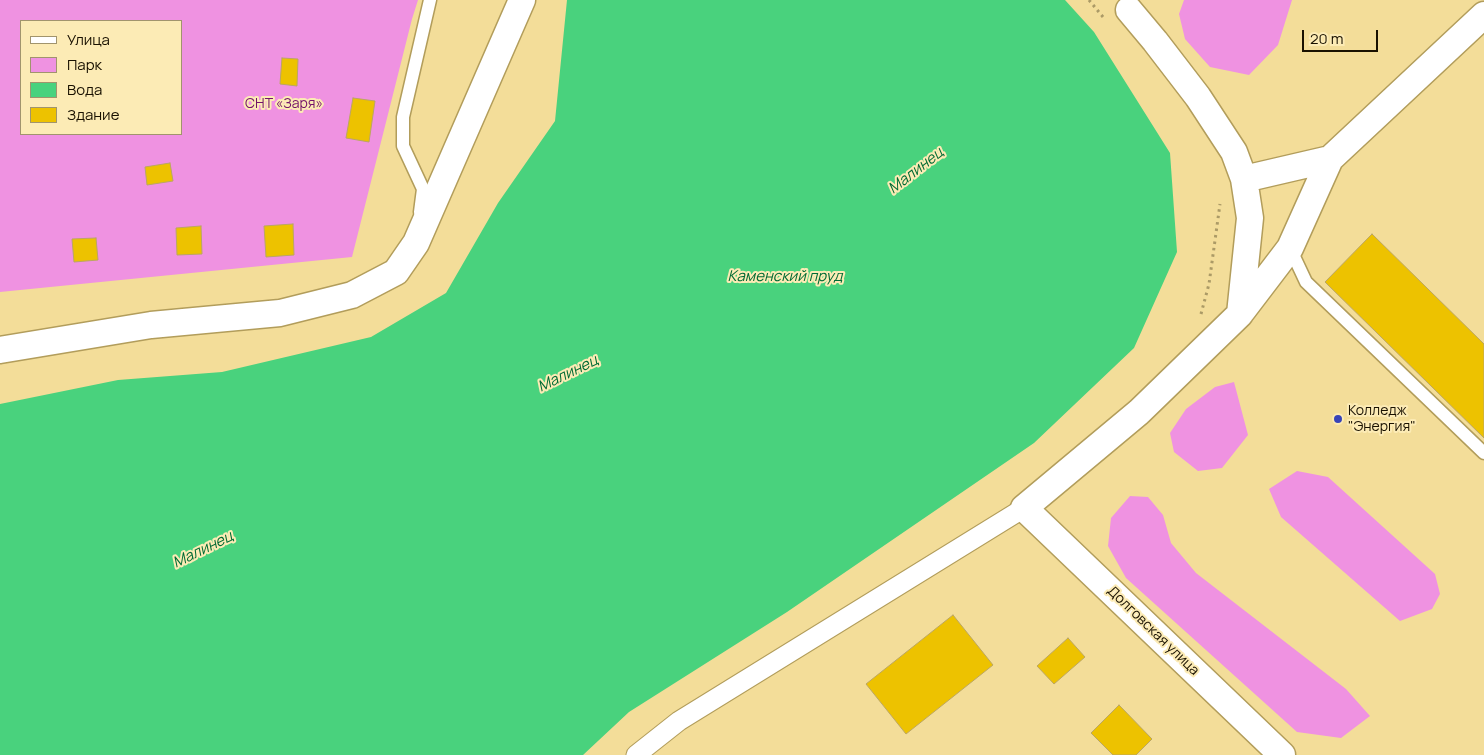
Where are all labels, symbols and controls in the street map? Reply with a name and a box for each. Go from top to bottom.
legend [20,20,182,135]
scale bar [1304,20,1380,52]
text: 20 m [1310,28,1343,49]
text: Улица [67,29,110,50]
text: Парк [67,54,102,75]
text: Вода [67,79,102,100]
park label: СНТ «Заря» [245,96,323,112]
text: Здание [67,104,119,125]
water label: Малинец [885,144,947,198]
water label: Каменский пруд [728,268,842,286]
water label: Малинец [535,352,601,396]
place label: Колледж "Энергия" [1348,403,1416,436]
marker: Колледж "Энергия" [1332,413,1344,425]
water label: Малинец [170,528,236,572]
street label: Долговская улица [1104,583,1202,679]

